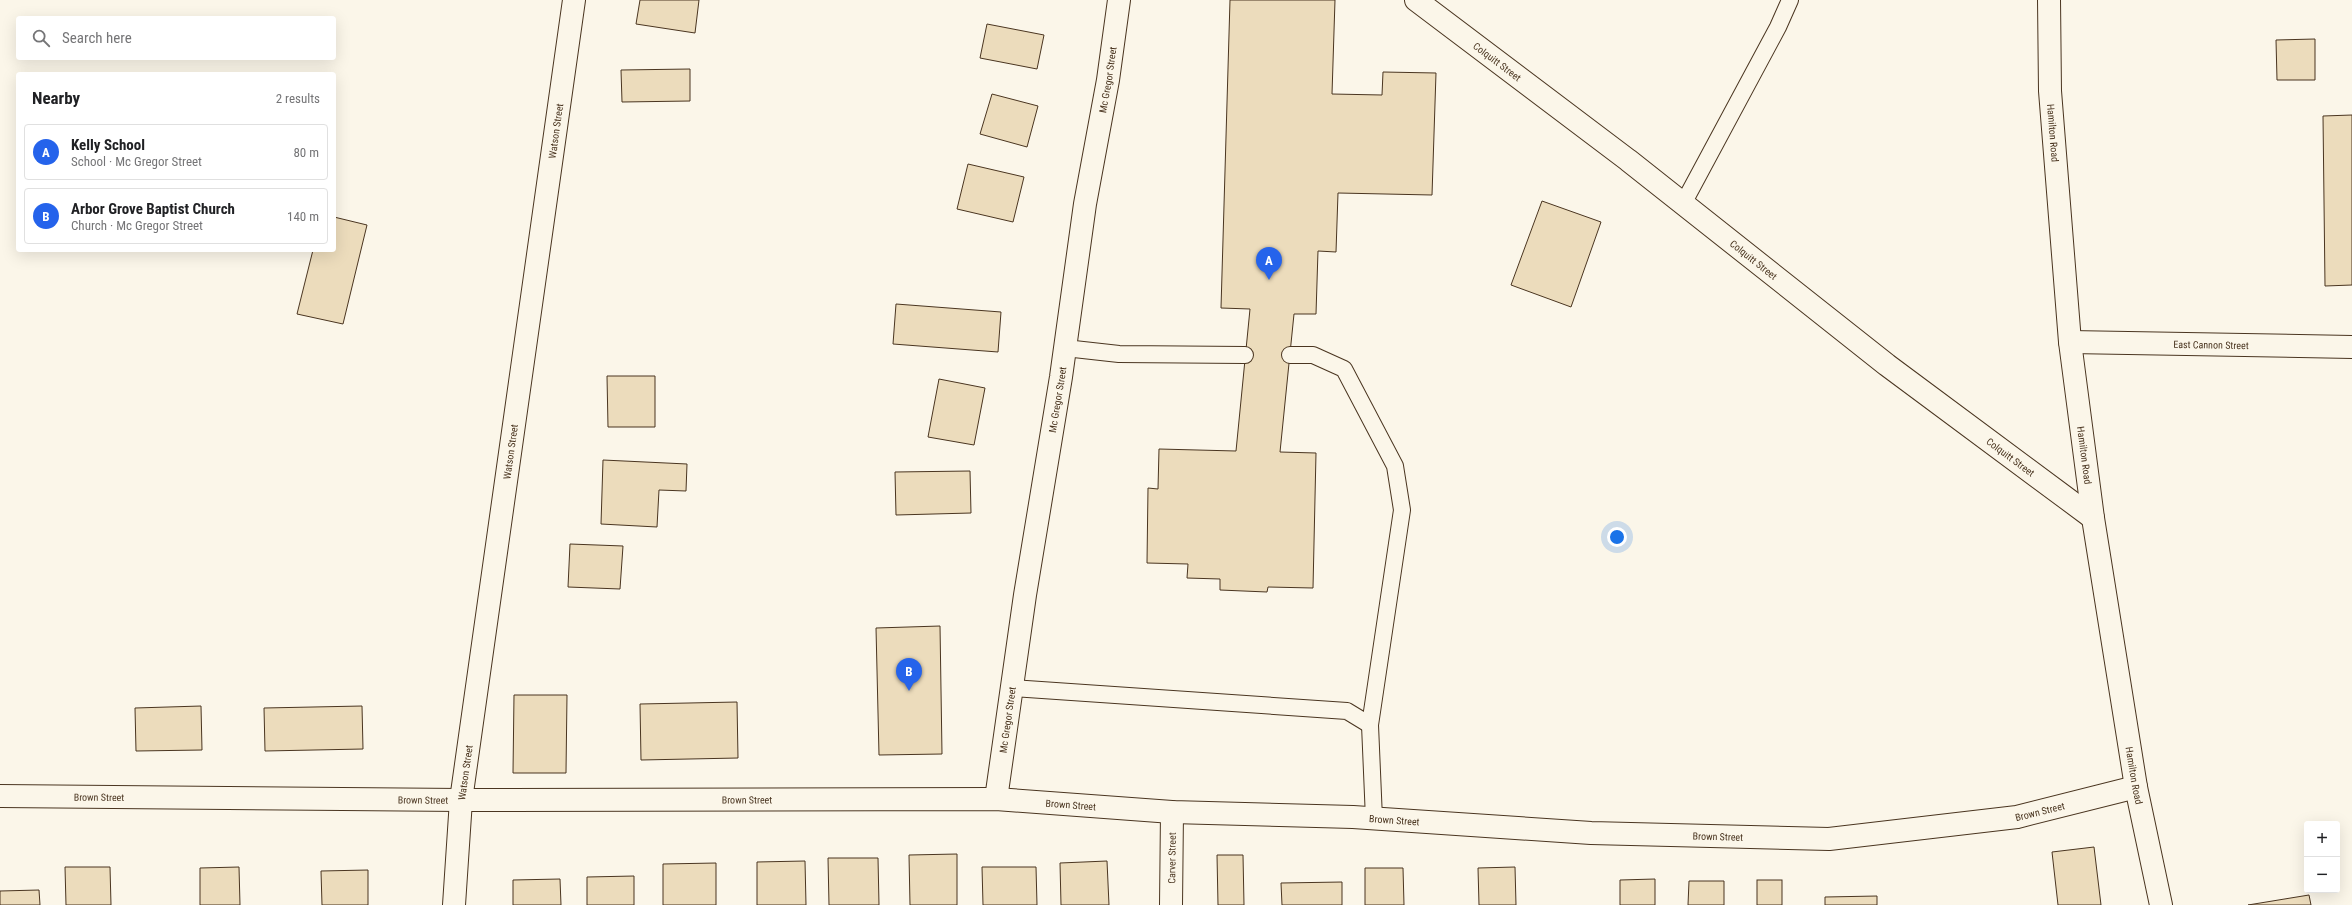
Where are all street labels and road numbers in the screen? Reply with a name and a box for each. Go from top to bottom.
street label: Colquitt Street [1471,40,1523,83]
street label: Mc Gregor Street [1097,46,1118,114]
street label: Watson Street [546,103,565,159]
street label: Hamilton Road [2046,103,2061,162]
street label: Colquitt Street [1728,238,1779,282]
street label: East Cannon Street [2173,338,2249,351]
street label: Mc Gregor Street [1046,366,1068,434]
street label: Watson Street [501,423,520,480]
street label: Hamilton Road [2076,426,2094,485]
street label: Colquitt Street [1985,436,2037,478]
street label: Mc Gregor Street [997,686,1017,754]
street label: Watson Street [456,744,474,801]
street label: Hamilton Road [2124,746,2145,805]
street label: Brown Street [74,791,124,803]
street label: Brown Street [398,794,448,805]
street label: Brown Street [722,794,772,805]
street label: Brown Street [1045,797,1096,812]
street label: Brown Street [2014,800,2066,823]
street label: Brown Street [1369,813,1420,827]
street label: Brown Street [1692,830,1743,842]
street label: Carver Street [1166,832,1177,884]

